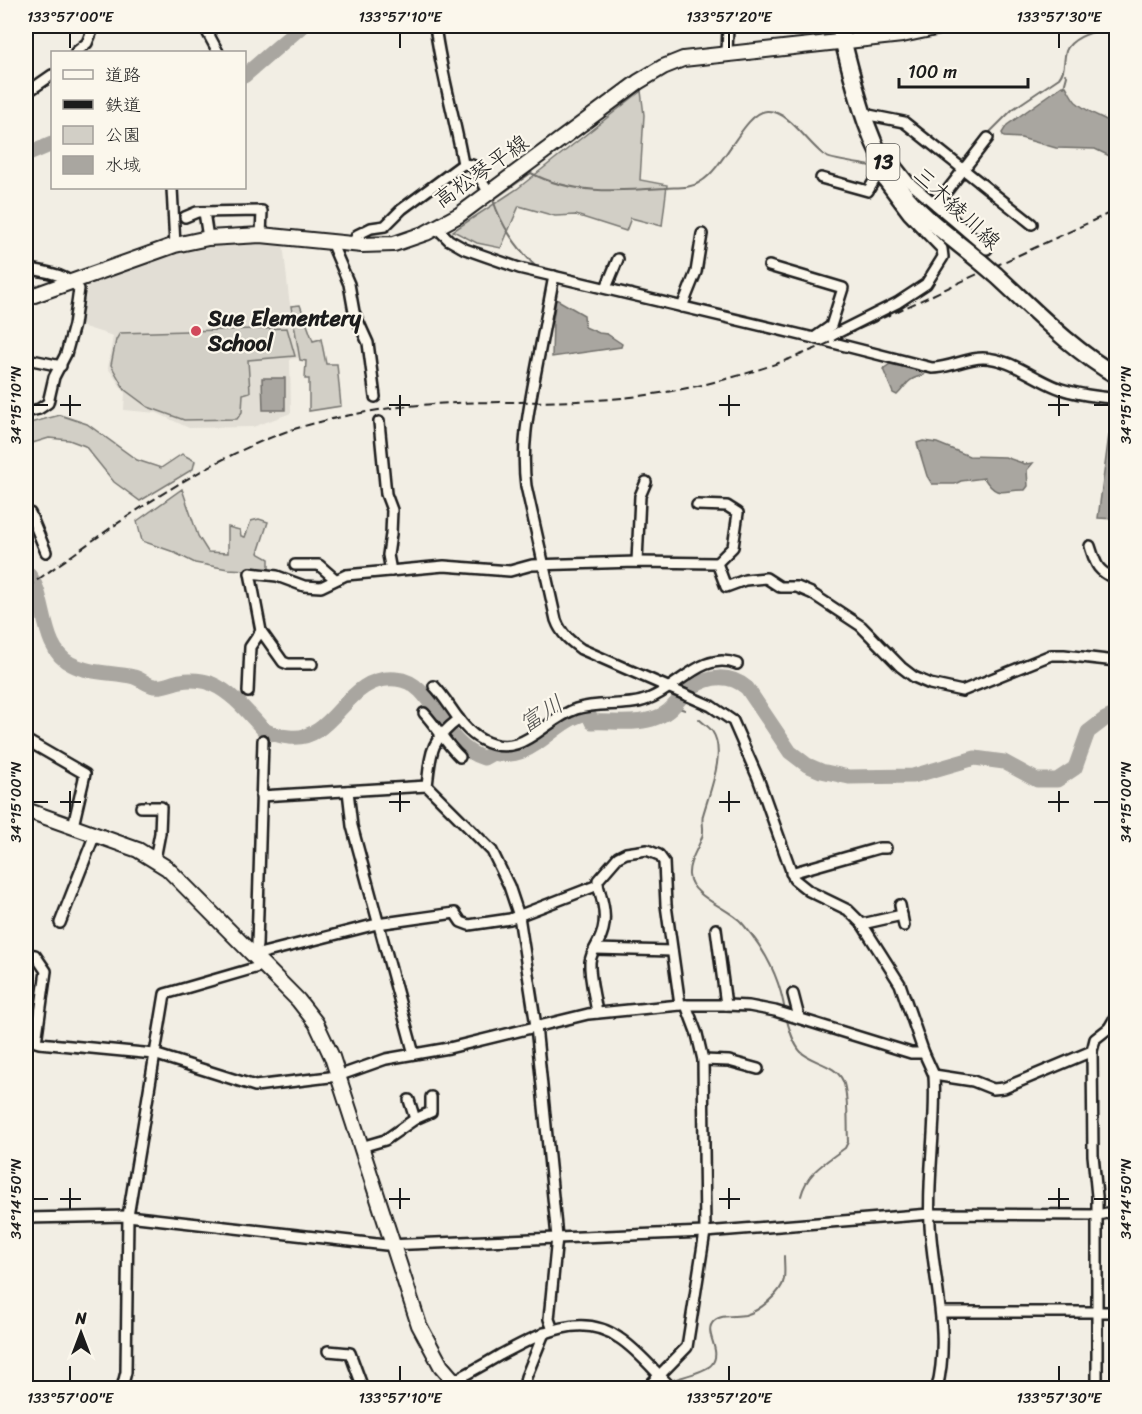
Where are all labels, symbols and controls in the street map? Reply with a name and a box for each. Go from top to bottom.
text: 133°57'00"E [27,4,115,30]
text: 133°57'10"E [358,4,443,30]
text: 133°57'20"E [686,4,773,30]
text: 133°57'30"E [1017,4,1103,30]
legend [51,51,246,189]
scale bar [899,51,1028,89]
text: 100 m [908,56,957,88]
text: 道路 [105,59,141,91]
text: 鉄道 [105,89,141,121]
text: 公園 [105,119,141,151]
street label: 高松琴平線 [425,123,537,219]
road number: 13 [866,144,900,180]
text: 水域 [105,149,141,181]
street label: 三木綾川線 [903,156,1011,260]
place label: Sue Elementery School [207,299,362,363]
marker: Sue Elementery School [189,324,203,338]
text: 34°15'10"N [3,366,29,444]
text: 34°15'10"N [1113,366,1139,444]
water label: 富川 [510,683,572,745]
text: 34°15'00"N [3,761,29,842]
text: 34°15'00"N [1113,761,1139,842]
text: 34°14'50"N [3,1158,29,1239]
text: 34°14'50"N [1113,1158,1139,1239]
north arrow [51,1303,111,1363]
text: N [74,1304,87,1333]
text: 133°57'00"E [27,1385,115,1411]
text: 133°57'10"E [358,1385,443,1411]
text: 133°57'20"E [686,1385,773,1411]
text: 133°57'30"E [1017,1385,1103,1411]

